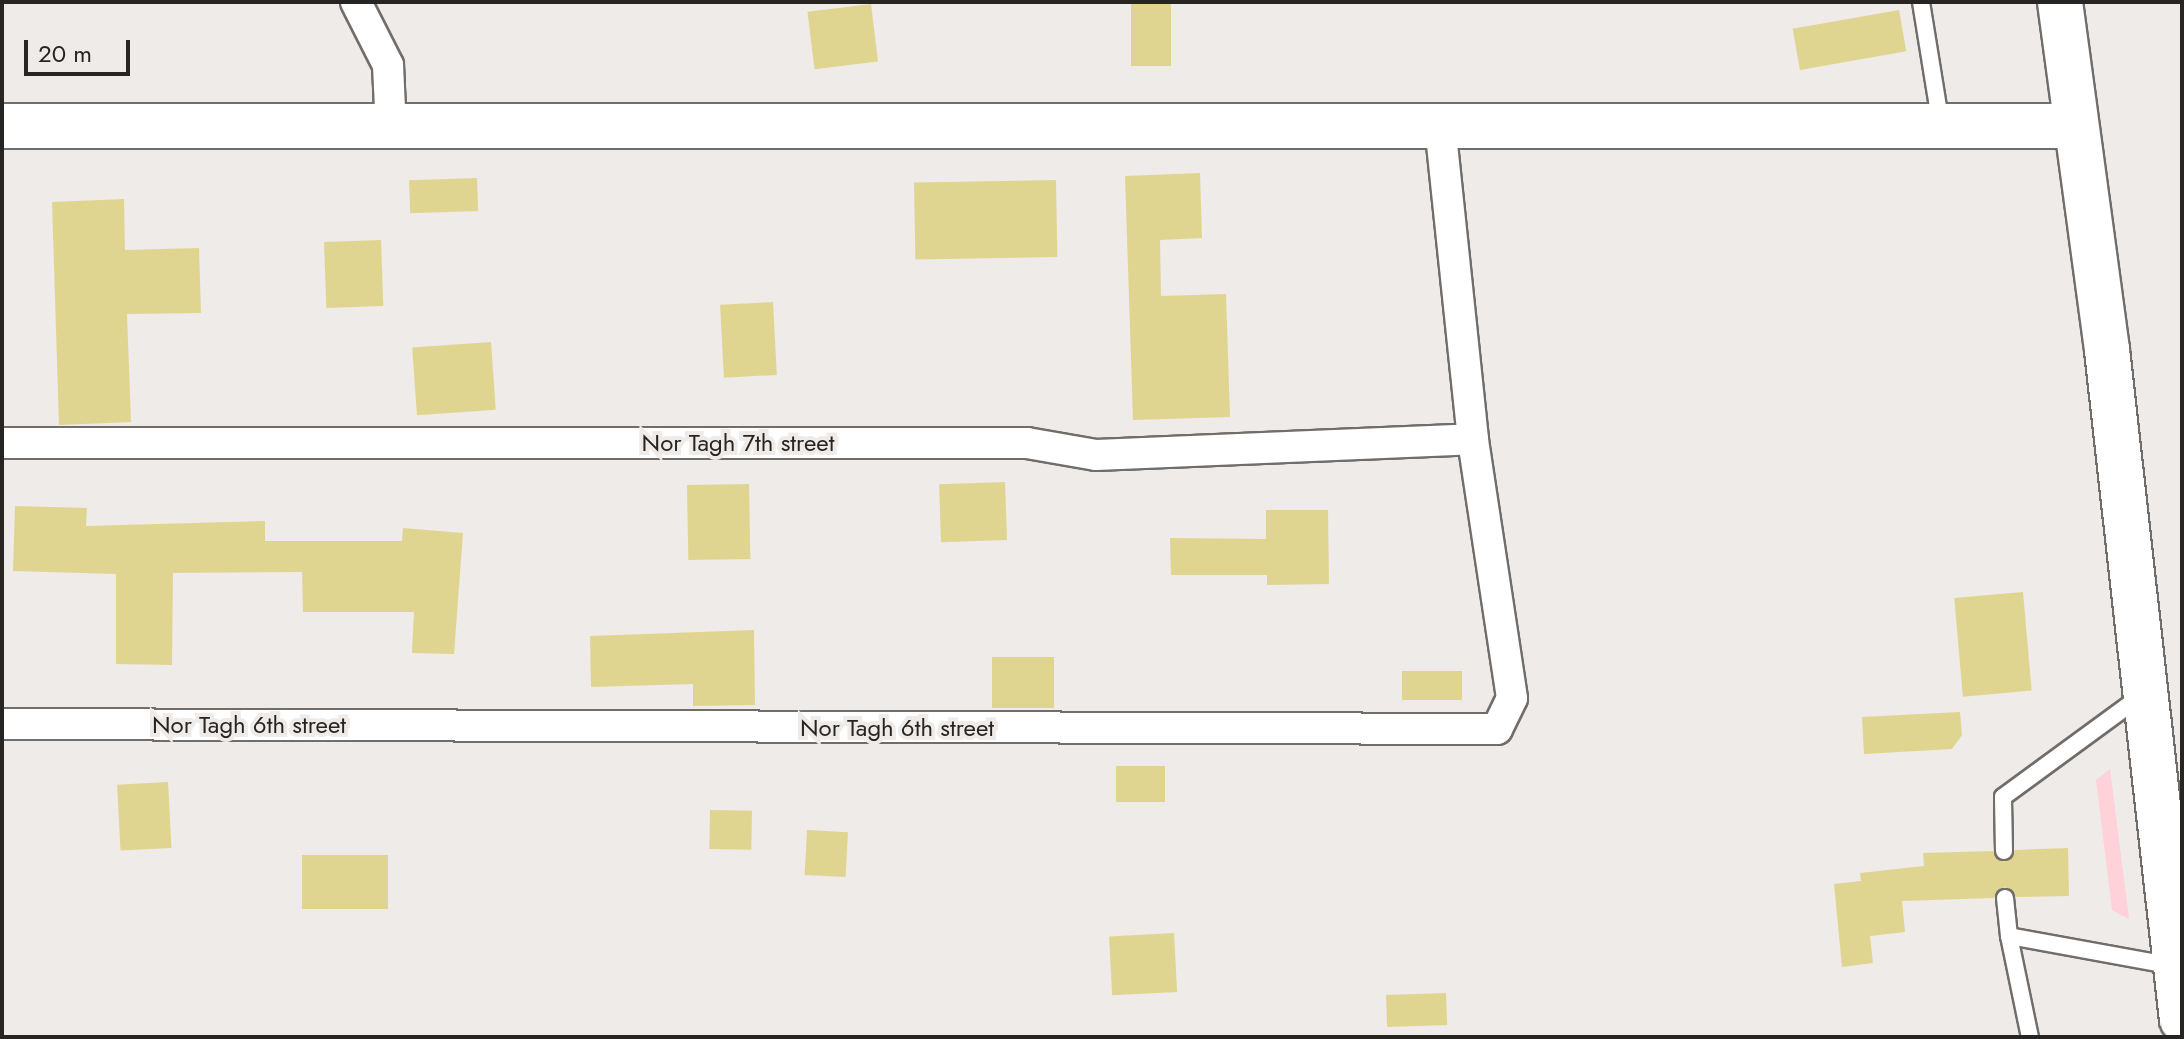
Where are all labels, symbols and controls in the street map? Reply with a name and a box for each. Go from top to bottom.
scale bar [28,24,134,74]
text: 20 m [38,36,92,71]
street label: Nor Tagh 7th street [642,429,834,457]
street label: Nor Tagh 6th street [152,711,346,739]
street label: Nor Tagh 6th street [800,714,994,742]

